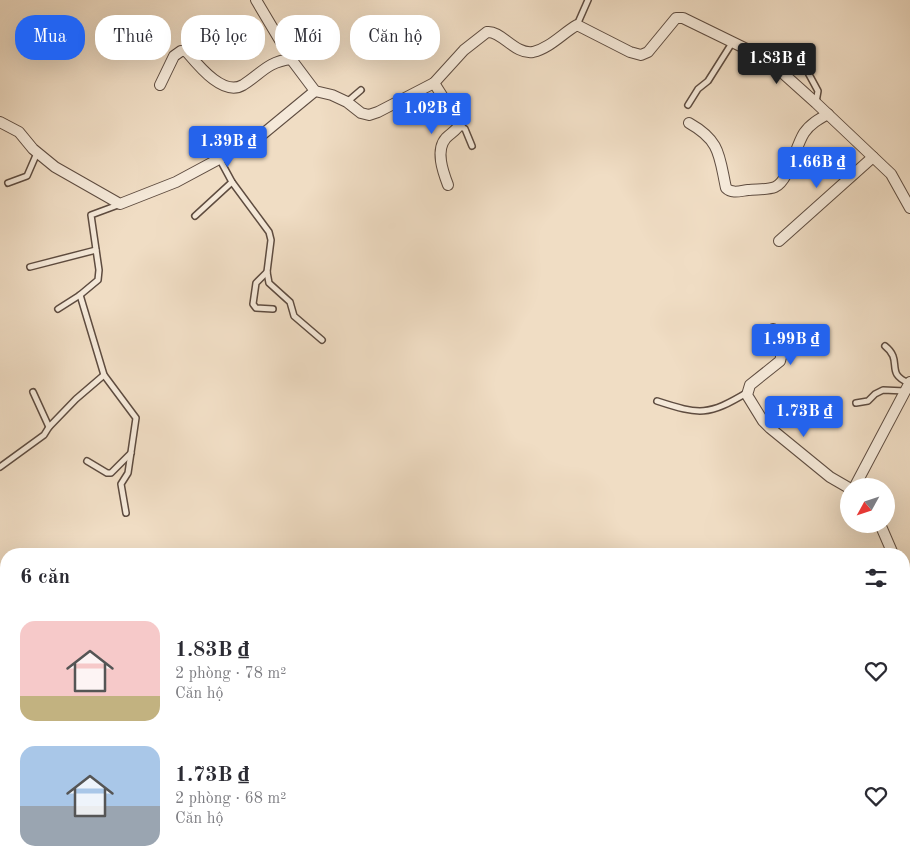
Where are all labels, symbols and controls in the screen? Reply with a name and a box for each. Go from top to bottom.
chip: Mua [15,15,85,60]
chip: Thuê [95,15,171,60]
chip: Bộ lọc [181,15,265,60]
chip: Mới [275,15,340,60]
chip: Căn hộ [350,15,440,60]
pin: 1.83B ₫ [731,42,823,85]
text: 1.83B ₫ [749,51,805,67]
pin: 1.02B ₫ [386,92,478,135]
text: 1.02B ₫ [404,101,460,117]
pin: 1.39B ₫ [182,126,274,168]
text: 1.39B ₫ [200,134,256,150]
pin: 1.66B ₫ [771,146,863,189]
text: 1.66B ₫ [789,155,845,171]
pin: 1.99B ₫ [745,324,837,366]
text: 1.99B ₫ [763,332,819,348]
pin: 1.73B ₫ [758,396,850,438]
text: 1.73B ₫ [776,404,832,420]
north arrow [840,478,895,532]
map controls [840,478,895,533]
icon: filters [862,564,890,592]
text: 6 căn [20,567,70,588]
text: 1.83B ₫ [175,640,249,661]
icon: home [60,641,120,701]
icon: heart [862,657,890,685]
text: 2 phòng · 78 m² [175,666,286,682]
text: Căn hộ [175,686,223,702]
text: 1.73B ₫ [175,765,249,786]
icon: home [60,766,120,826]
icon: heart [862,782,890,810]
text: 2 phòng · 68 m² [175,791,286,807]
text: Căn hộ [175,811,223,827]

